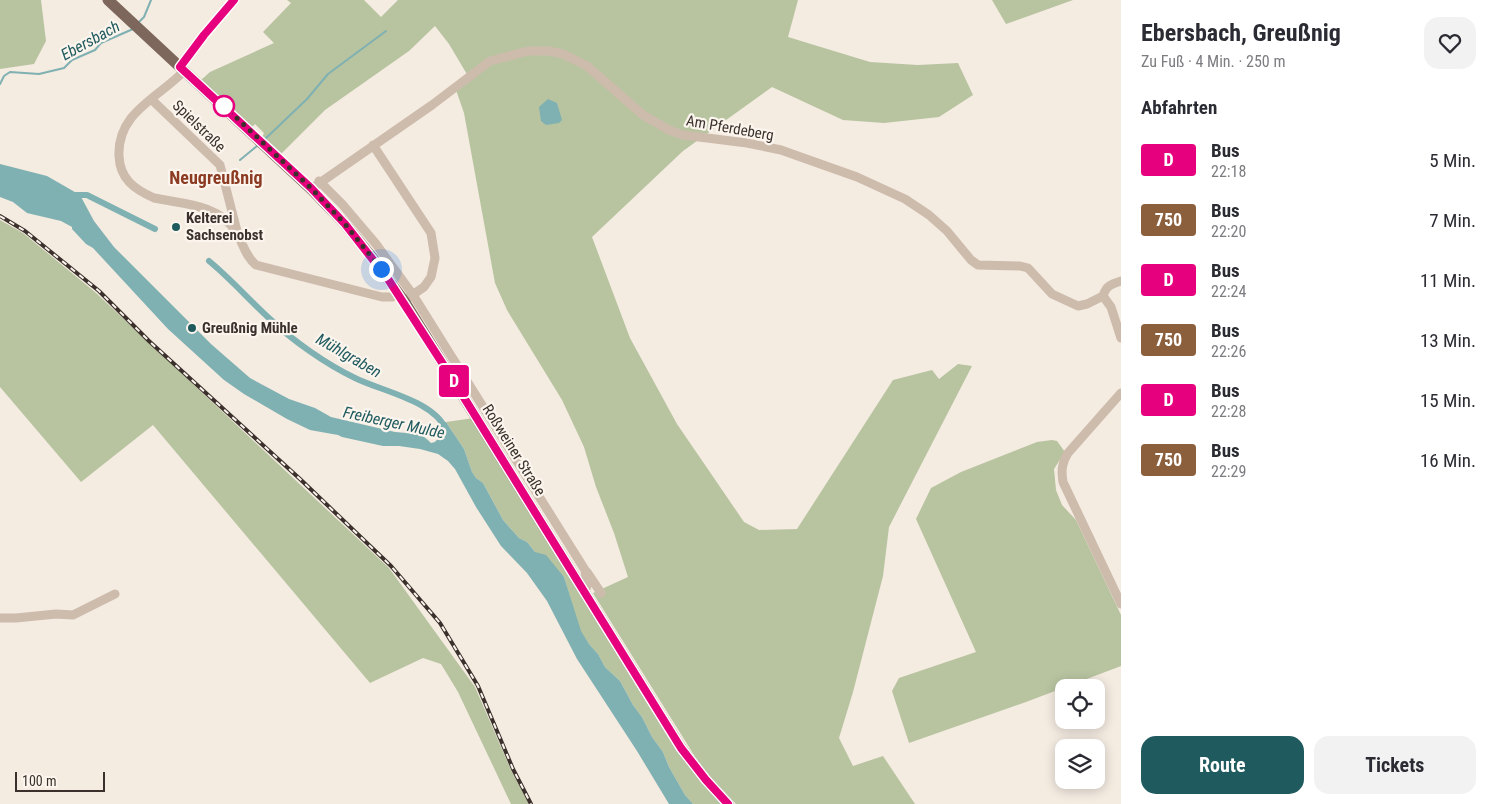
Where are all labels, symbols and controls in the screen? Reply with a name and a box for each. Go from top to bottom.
water label: Ebersbach [58,17,123,64]
button: heart [1424,17,1476,69]
text: Ebersbach, Greußnig [1141,19,1341,47]
text: Zu Fuß · 4 Min. · 250 m [1141,52,1285,71]
unlabelled marker [213,95,235,117]
street label: Spielstraße [169,96,229,156]
text: Abfahrten [1141,96,1217,119]
street label: Am Pferdeberg [685,111,775,145]
text: Bus [1211,139,1240,162]
text: D [1163,149,1174,170]
text: 5 Min. [1429,149,1476,172]
text: 22:18 [1211,162,1246,181]
district label: Neugreußnig [169,167,263,188]
text: Bus [1211,199,1240,222]
place label: Kelterei Sachsenobst [186,209,264,244]
text: 750 [1155,209,1182,230]
text: 7 Min. [1429,209,1476,232]
marker: Kelterei Sachsenobst [170,221,182,233]
text: 22:20 [1211,222,1246,241]
your location [369,257,394,282]
text: Bus [1211,259,1240,282]
text: D [1163,269,1174,290]
text: 11 Min. [1420,269,1476,292]
text: 22:24 [1211,282,1246,301]
place label: Greußnig Mühle [202,319,298,337]
text: Bus [1211,319,1240,342]
marker: Greußnig Mühle [186,322,198,334]
water label: Mühlgraben [313,329,385,382]
text: 750 [1155,329,1182,350]
text: 13 Min. [1420,329,1476,352]
text: 22:26 [1211,342,1246,361]
line badge: D [438,365,470,397]
text: D [449,370,459,391]
text: Bus [1211,379,1240,402]
text: D [1163,389,1174,410]
text: 15 Min. [1420,389,1476,412]
street label: Roßweiner Straße [479,401,549,499]
water label: Freiberger Mulde [341,402,446,443]
text: 22:28 [1211,402,1246,421]
text: Bus [1211,439,1240,462]
text: 750 [1155,449,1182,470]
text: 16 Min. [1420,449,1476,472]
text: 22:29 [1211,462,1246,481]
map controls [1055,679,1105,789]
button: locate [1055,679,1105,729]
button: Route [1141,736,1304,794]
button: Tickets [1314,736,1476,794]
button: layers [1055,739,1105,789]
scale bar [15,769,105,792]
text: 100 m [22,773,57,789]

